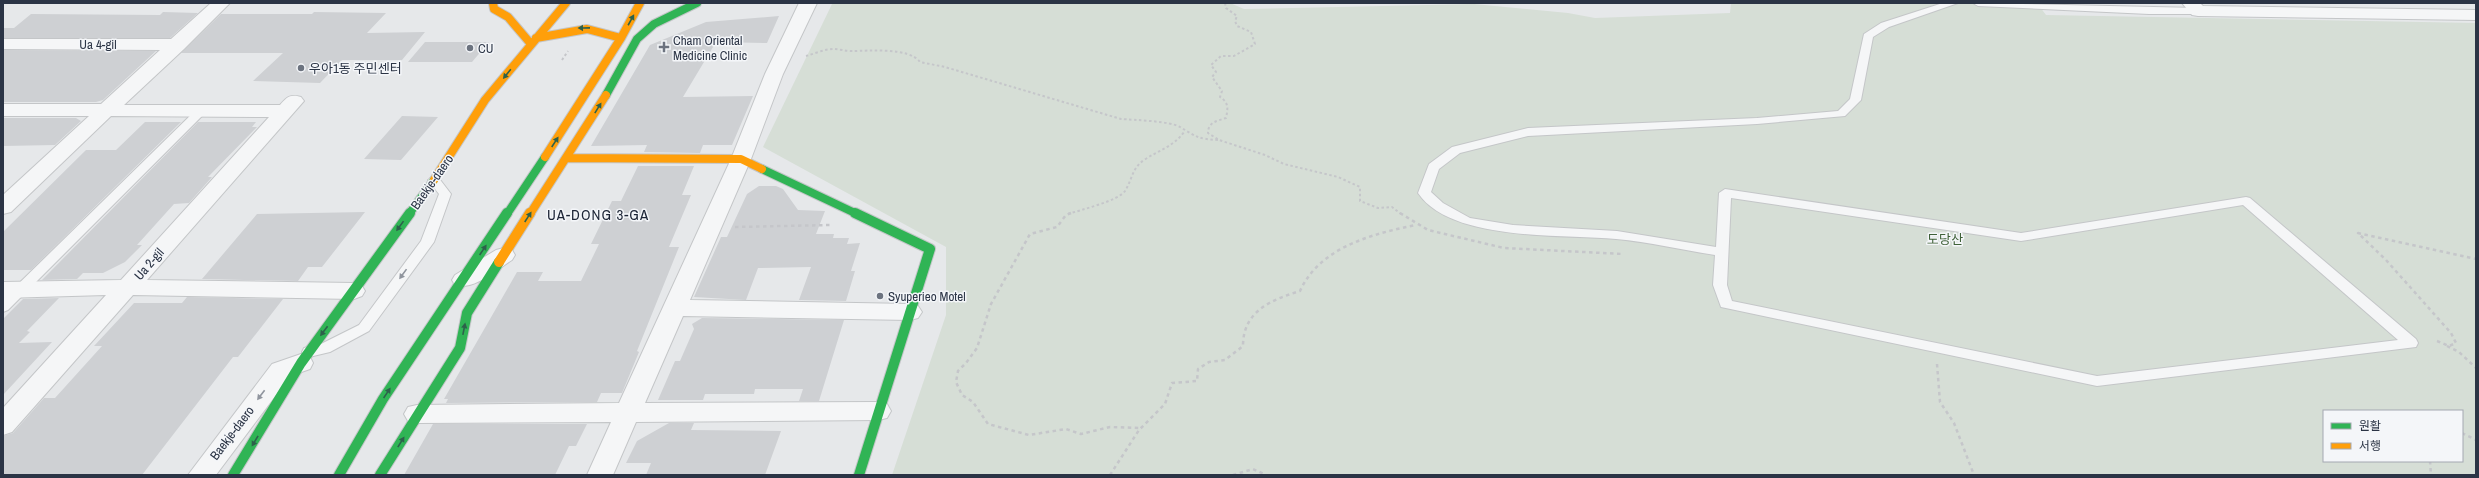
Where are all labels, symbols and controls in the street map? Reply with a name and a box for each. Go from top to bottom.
one-way arrow [628,14,634,26]
one-way arrow [578,25,590,32]
place label: Cham Oriental Medicine Clinic [673,32,747,64]
street label: Ua 4-gil [79,36,117,53]
place label: CU [478,40,493,57]
marker: Cham Oriental Medicine Clinic [658,41,670,53]
marker: CU [465,43,475,53]
place label: 우아1동 주민센터 [309,60,402,77]
marker: 우아1동 주민센터 [296,63,306,73]
one-way arrow [502,69,511,80]
one-way arrow [594,103,602,113]
one-way arrow [551,137,559,147]
street label: Baekje-daero [407,151,457,213]
district label: UA-DONG 3-GA [547,204,649,225]
one-way arrow [524,212,532,223]
one-way arrow [396,221,404,231]
park label: 도당산 [1927,231,1963,248]
street label: Ua 2-gil [130,244,168,284]
one-way arrow [479,245,487,255]
one-way arrow [399,269,407,280]
place label: Syuperieo Motel [888,288,966,305]
marker: Syuperieo Motel [875,291,885,301]
one-way arrow [461,323,467,335]
one-way arrow [319,326,328,337]
one-way arrow [383,388,391,398]
one-way arrow [257,390,266,401]
street label: Baekje-daero [206,403,258,463]
legend [2323,410,2463,462]
text: 원활 [2359,418,2381,434]
one-way arrow [251,435,258,447]
one-way arrow [397,436,404,448]
text: 서행 [2359,438,2381,454]

